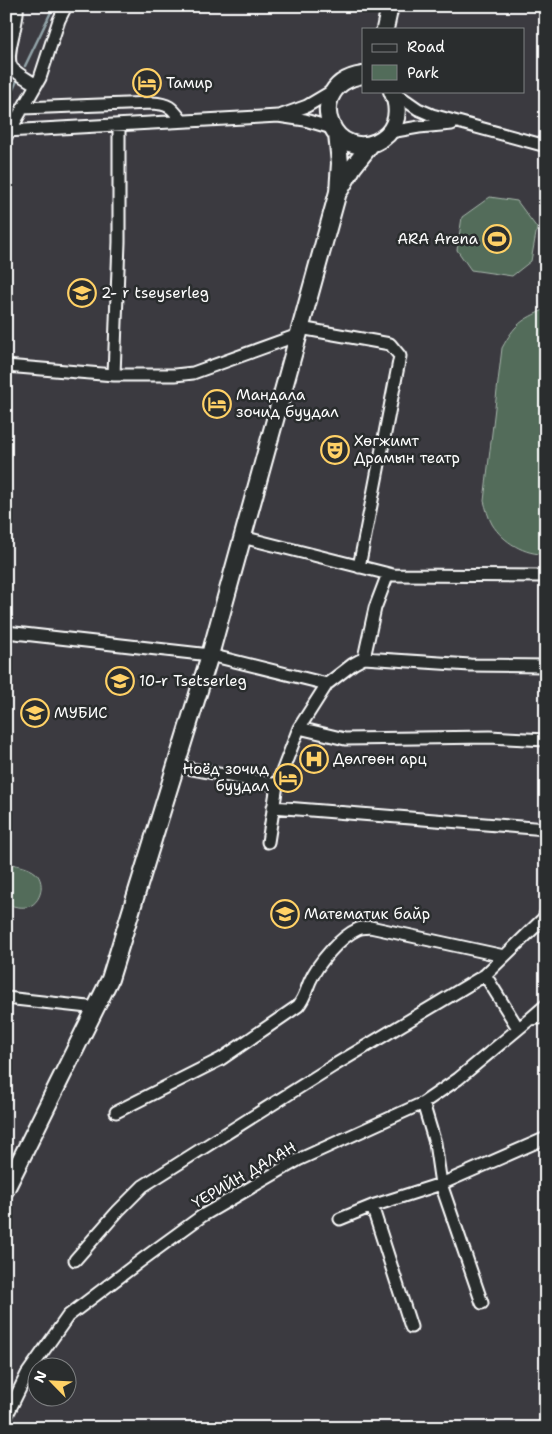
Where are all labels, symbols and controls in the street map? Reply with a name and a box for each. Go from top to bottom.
legend [362,28,524,92]
text: Road [407,37,445,57]
text: Park [407,63,439,83]
hotel icon: Тамир [132,68,162,98]
place label: Тамир [166,73,213,93]
sports icon: ARA Arena [482,224,512,254]
place label: ARA Arena [397,229,479,249]
school or university icon: 2- r tseyserleg [67,278,97,308]
place label: 2- r tseyserleg [101,283,209,303]
place label: Мандала зочид буудал [236,385,339,422]
hotel icon: Мандала зочид буудал [202,389,232,419]
place label: Хөгжимт Драмын театр [354,431,460,468]
theatre icon: Хөгжимт Драмын театр [320,435,350,465]
school or university icon: 10-r Tsetserleg [105,666,135,696]
place label: 10-r Tsetserleg [139,671,247,691]
school or university icon: МУБИС [20,698,50,728]
place label: МУБИС [54,703,107,723]
hospital icon: Дөлгөөн арц [299,744,329,774]
place label: Дөлгөөн арц [333,749,427,769]
place label: Ноёд зочид буудал [182,759,270,796]
hotel icon: Ноёд зочид буудал [273,763,303,793]
school or university icon: Математик байр [270,899,300,929]
place label: Математик байр [304,904,430,924]
street label: ҮЕРИЙН ДАЛАН [188,1136,300,1213]
north arrow [28,1356,78,1406]
text: N [30,1368,51,1385]

